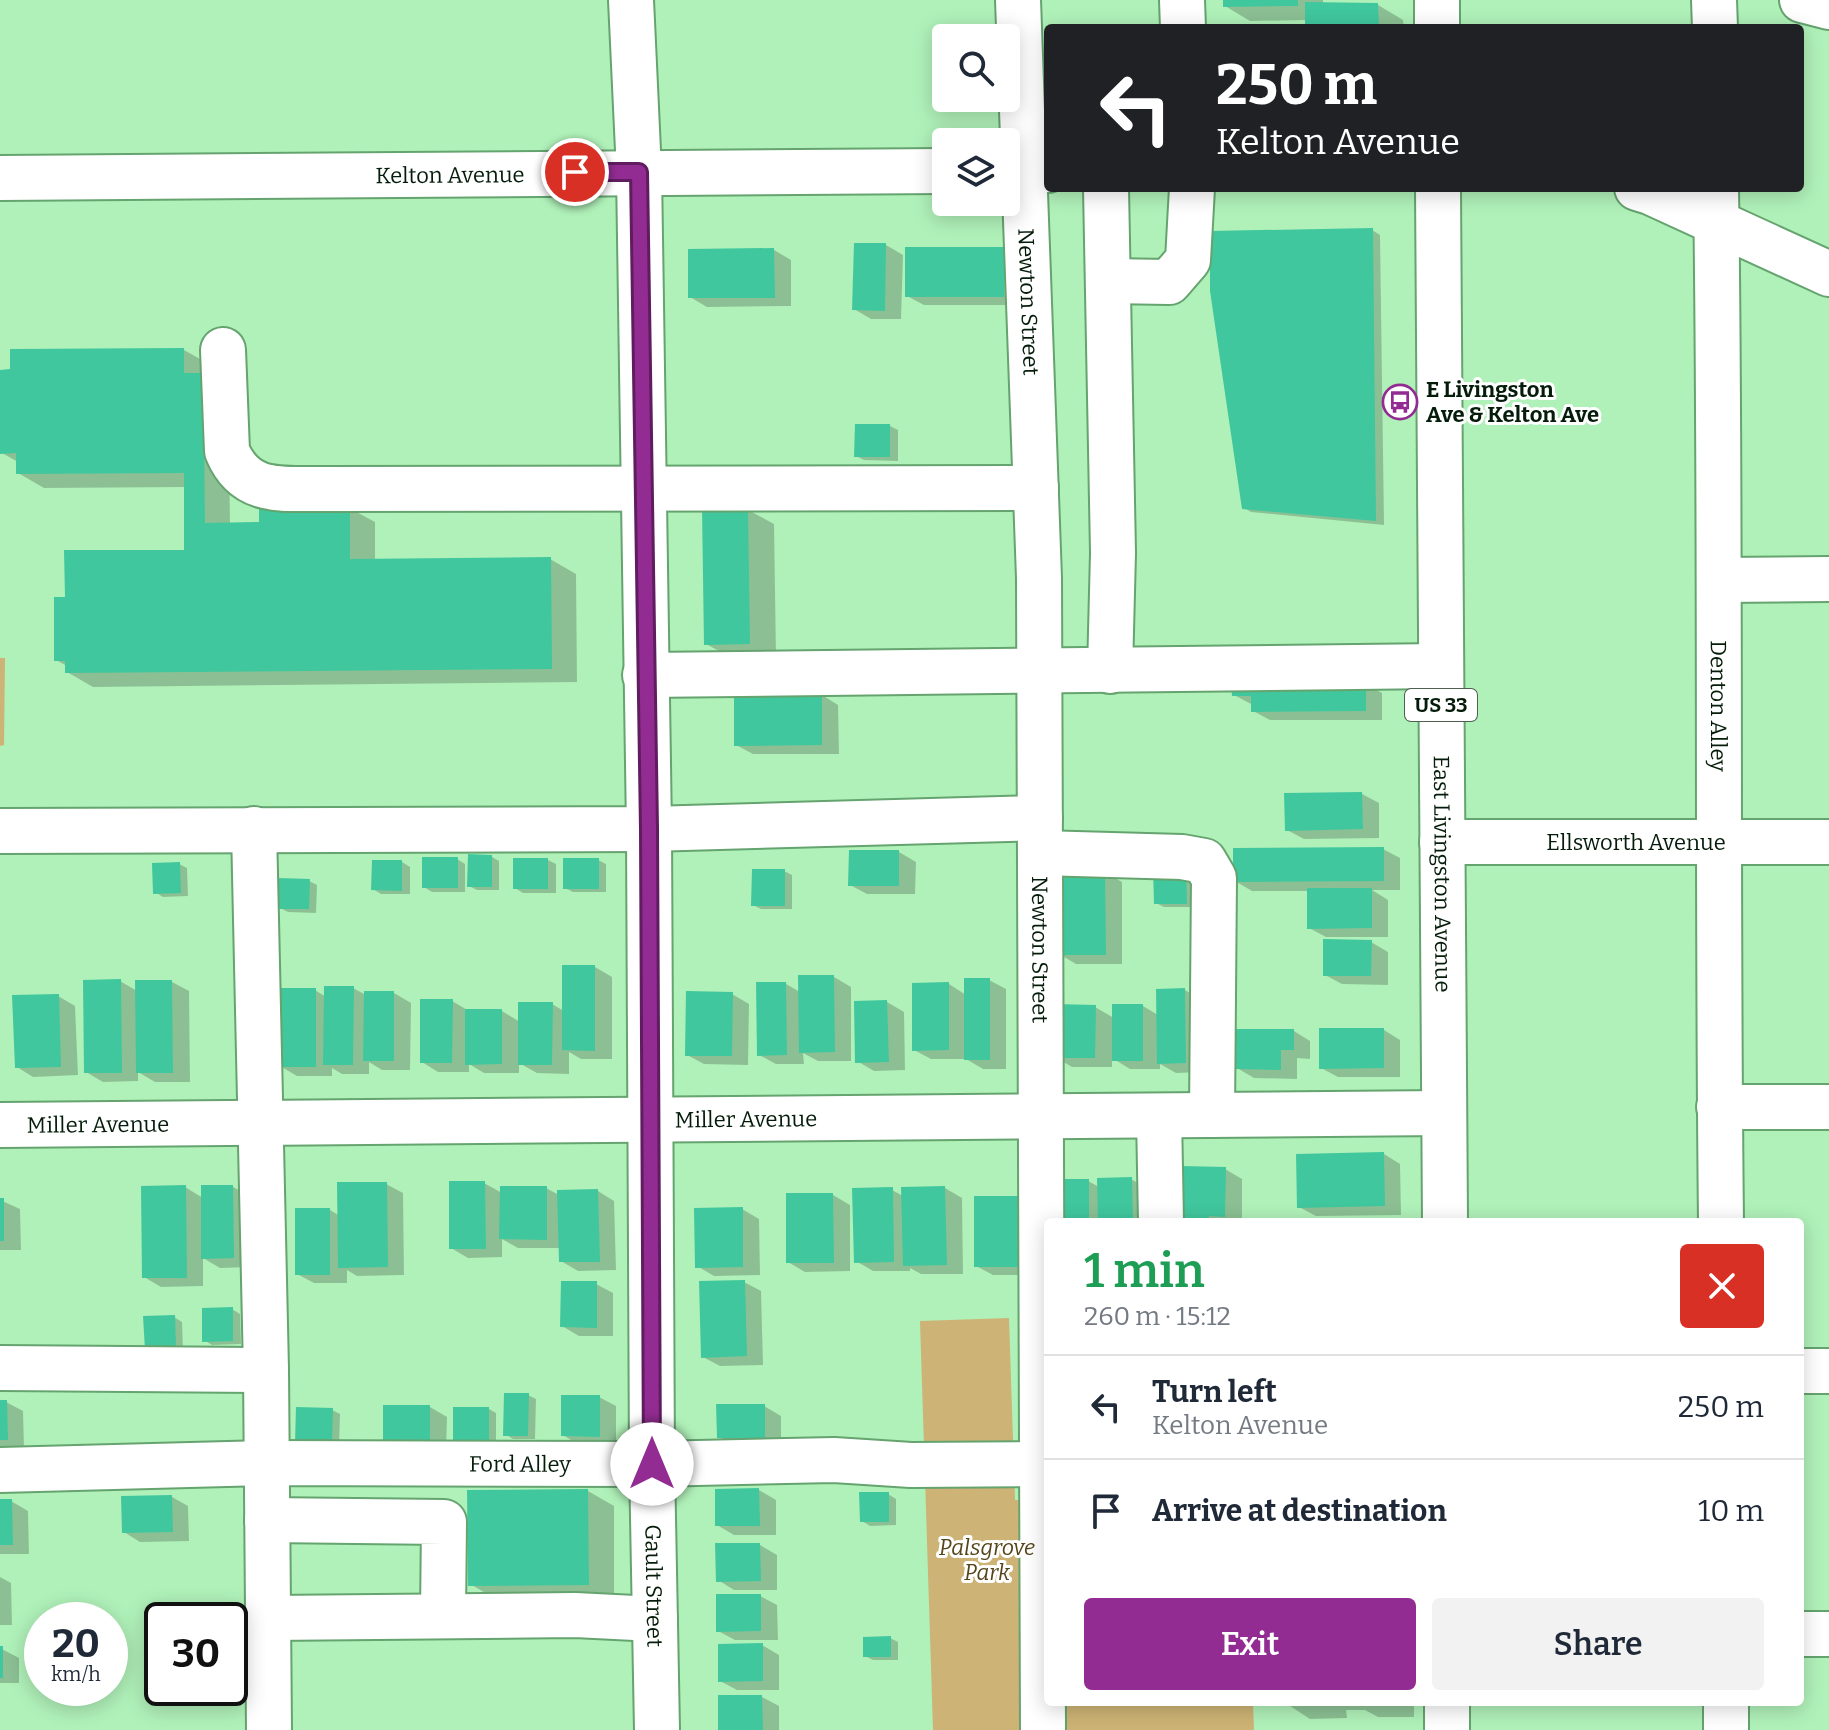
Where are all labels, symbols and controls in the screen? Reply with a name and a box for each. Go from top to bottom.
map controls [932,24,1020,216]
button: search [932,24,1020,112]
text: 250 m [1216,52,1377,119]
icon: left [1084,56,1188,160]
text: Kelton Avenue [1216,120,1460,164]
button: layers [932,128,1020,216]
pin [541,138,609,206]
icon: arrive [553,150,597,194]
street label: Kelton Avenue [375,161,525,189]
street label: Newton Street [1012,228,1045,376]
place label: E Livingston Ave & Kelton Ave [1426,376,1599,428]
bus stop icon: E Livingston Ave & Kelton Ave [1381,383,1419,421]
street label: Denton Alley [1705,640,1732,772]
road number: US 33 [1405,689,1477,721]
street label: East Livingston Avenue [1428,755,1456,992]
street label: Ellsworth Avenue [1546,829,1726,856]
street label: Newton Street [1026,876,1054,1023]
street label: Miller Avenue [675,1105,817,1133]
street label: Miller Avenue [27,1111,169,1139]
text: 1 min [1084,1242,1205,1300]
button: close [1680,1244,1764,1328]
text: 260 m · 15:12 [1084,1301,1231,1332]
text: Turn left [1152,1374,1277,1410]
icon: left [1084,1385,1128,1429]
text: 250 m [1678,1389,1764,1425]
text: Kelton Avenue [1152,1410,1328,1441]
position arrow [610,1422,694,1506]
street label: Ford Alley [469,1451,571,1478]
icon: arrive [1084,1489,1128,1533]
text: Arrive at destination [1152,1493,1447,1529]
text: 10 m [1698,1493,1764,1529]
street label: Gault Street [639,1524,668,1647]
park label: Palsgrove Park [939,1534,1035,1586]
button: Exit [1084,1598,1416,1690]
button: Share [1432,1598,1764,1690]
speed limit sign: 30 [144,1602,248,1706]
text: 20 [52,1620,100,1668]
text: km/h [51,1662,101,1686]

